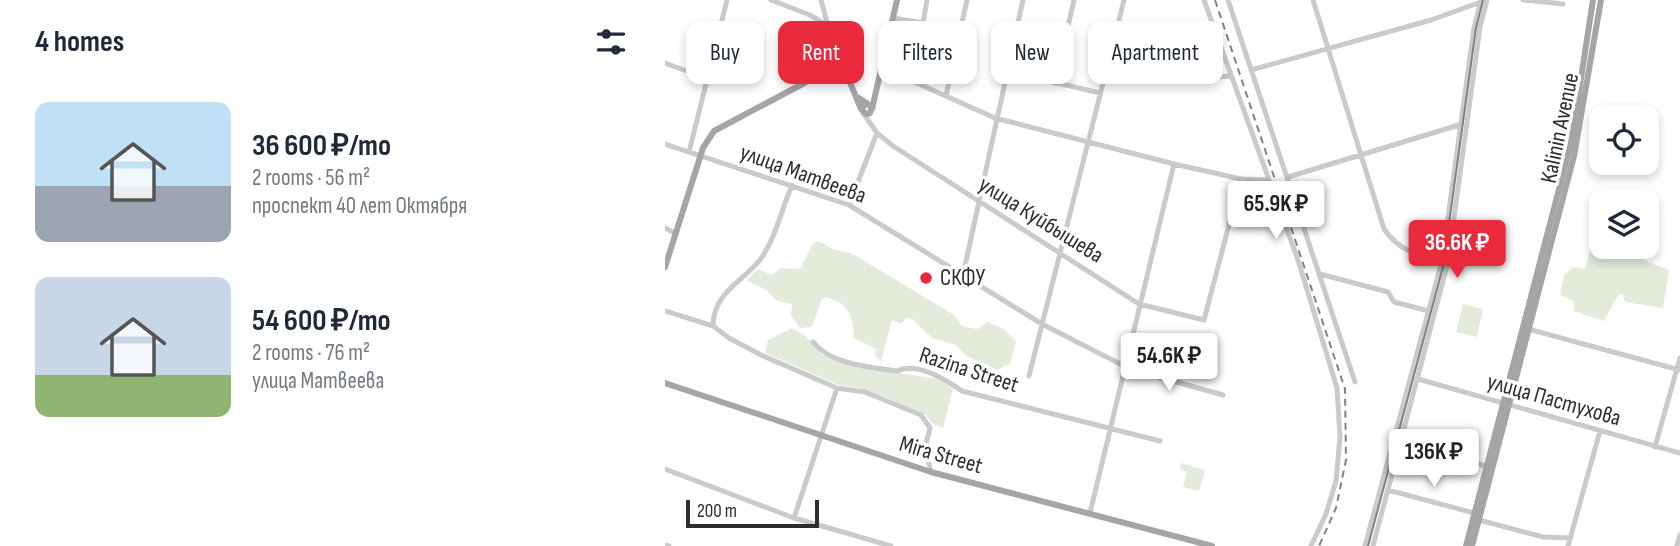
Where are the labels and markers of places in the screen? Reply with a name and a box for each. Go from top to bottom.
pin: 65.9K ₽ [1211,182,1341,241]
pin: 36.6K ₽ [1392,220,1522,280]
place label: СКФУ [940,264,985,292]
marker: СКФУ [918,270,934,286]
pin: 54.6K ₽ [1104,334,1234,393]
pin: 136K ₽ [1377,430,1491,489]

